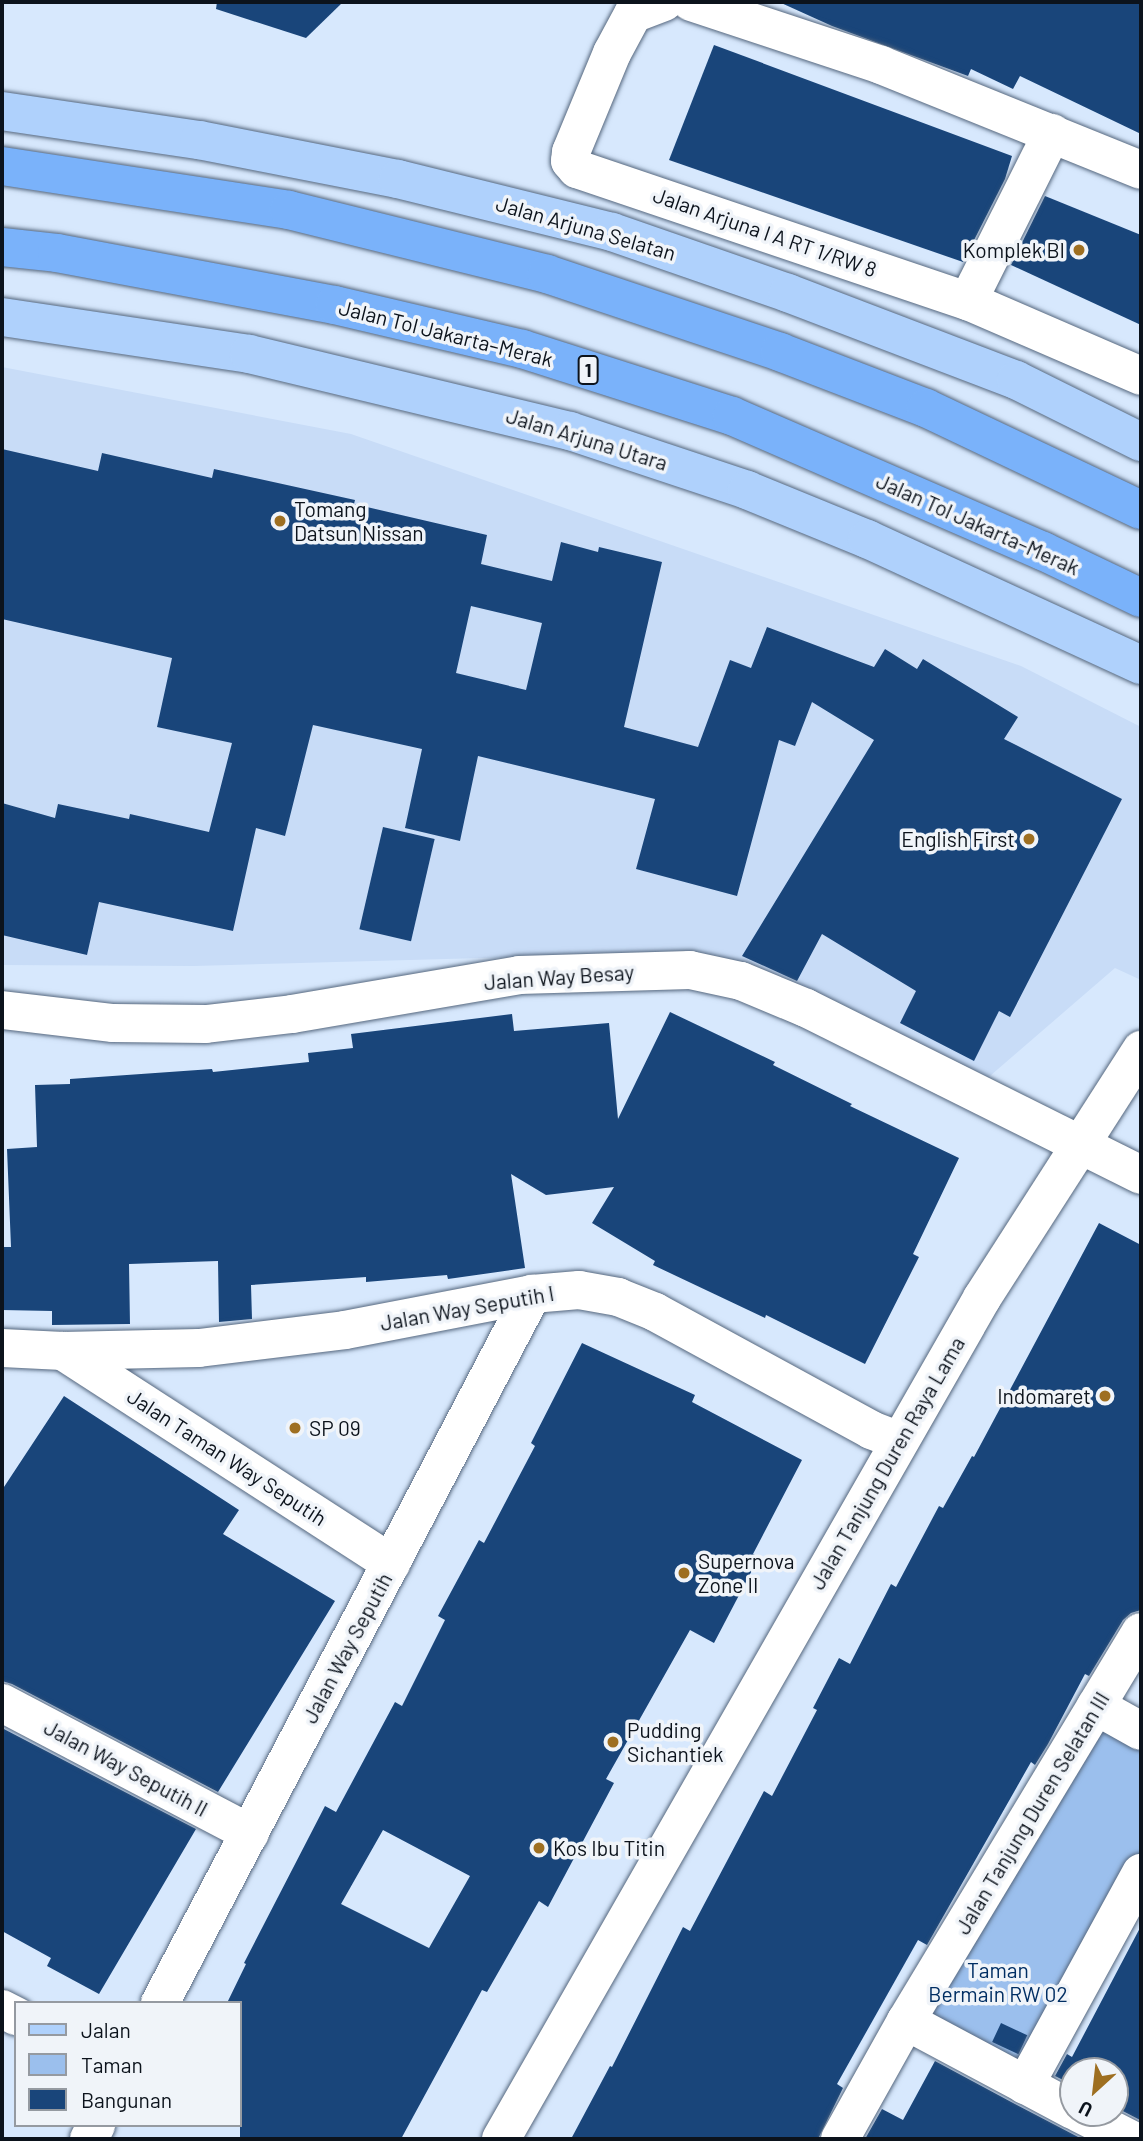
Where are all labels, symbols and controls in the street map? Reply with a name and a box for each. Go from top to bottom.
street label: Jalan Arjuna I A RT 1/RW 8 [650,182,880,282]
street label: Jalan Arjuna Selatan [493,190,679,266]
place label: Komplek BI [963,237,1065,263]
marker: Komplek BI [1071,242,1087,258]
street label: Jalan Tol Jakarta–Merak [336,294,556,372]
road number: 1 [578,354,598,386]
street label: Jalan Arjuna Utara [503,402,671,476]
street label: Jalan Tol Jakarta–Merak [873,468,1083,580]
place label: Tomang Datsun Nissan [294,496,424,546]
marker: Tomang Datsun Nissan [272,513,288,529]
place label: English First [901,826,1015,852]
marker: English First [1021,831,1037,847]
street label: Jalan Way Besay [483,959,635,995]
street label: Jalan Way Seputih I [378,1280,556,1336]
street label: Jalan Tanjung Duren Raya Lama [804,1332,970,1594]
street label: Jalan Taman Way Seputih [123,1383,331,1531]
place label: Indomaret [997,1383,1091,1409]
marker: Indomaret [1097,1388,1113,1404]
place label: SP 09 [309,1415,361,1441]
marker: SP 09 [287,1420,303,1436]
place label: Supernova Zone II [698,1548,794,1598]
marker: Supernova Zone II [676,1565,692,1581]
street label: Jalan Way Seputih [297,1569,397,1727]
street label: Jalan Tanjung Duren Selatan III [950,1687,1114,1939]
street label: Jalan Way Seputih II [40,1714,212,1822]
place label: Pudding Sichantiek [627,1717,724,1767]
marker: Pudding Sichantiek [605,1734,621,1750]
place label: Kos Ibu Titin [553,1835,665,1861]
marker: Kos Ibu Titin [531,1840,547,1856]
park label: Taman Bermain RW 02 [928,1957,1068,2007]
legend [14,2001,242,2127]
text: Jalan [81,2017,131,2042]
text: Taman [81,2052,143,2077]
north arrow [1059,2057,1129,2127]
text: Bangunan [81,2087,172,2112]
text: U [1075,2096,1096,2122]

